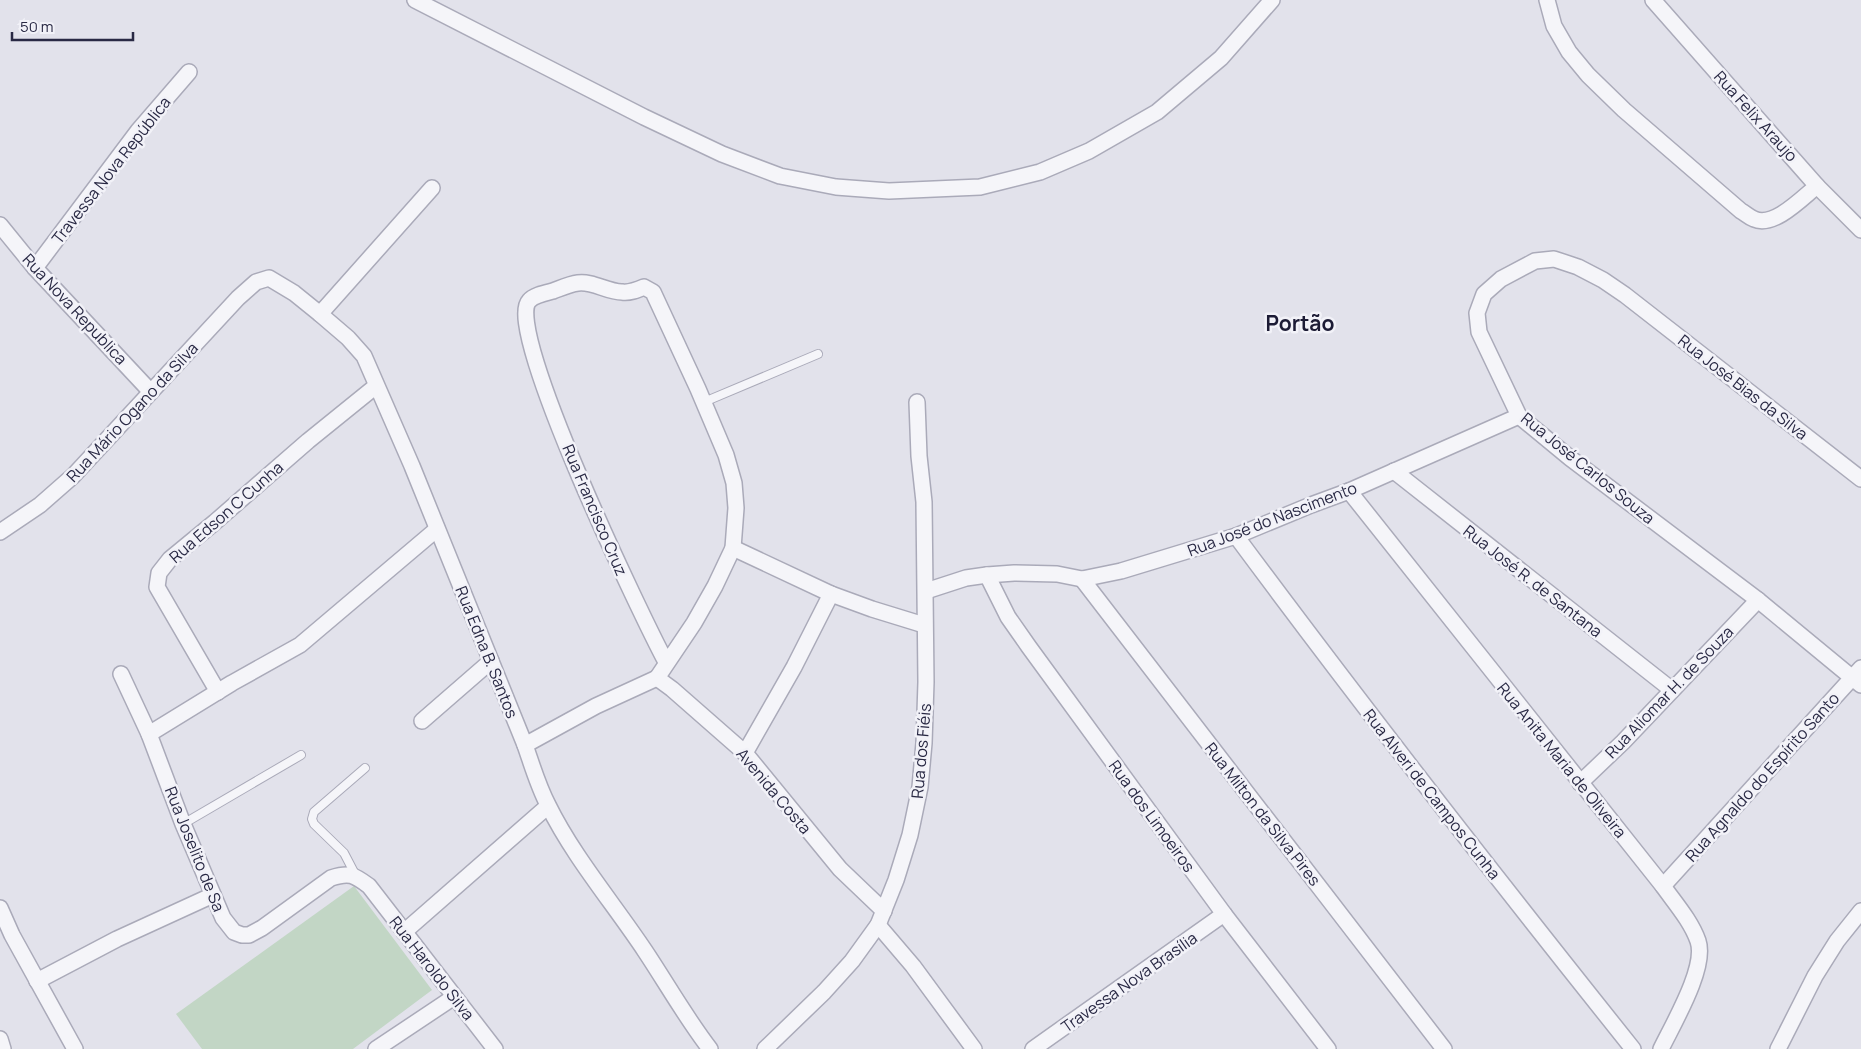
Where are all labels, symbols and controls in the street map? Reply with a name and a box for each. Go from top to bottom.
scale bar [12,10,134,42]
text: 50 m [20,16,54,37]
street label: Rua Felix Araujo [1709,66,1803,166]
street label: Travessa Nova República [46,92,176,248]
street label: Rua Nova Republica [18,249,132,369]
district label: Portão [1266,309,1334,337]
street label: Rua José Bias da Silva [1674,329,1812,445]
street label: Rua Mário Ogano da Silva [61,337,203,487]
street label: Rua José Carlos Souza [1517,407,1659,529]
street label: Rua Francisco Cruz [557,441,633,579]
street label: Rua Edson C Cunha [164,456,288,568]
street label: Rua José do Nascimento [1184,477,1360,561]
street label: Rua José R. de Santana [1459,520,1607,642]
street label: Rua Edna B. Santos [450,583,524,721]
street label: Rua Aliomar H. de Souza [1600,621,1738,763]
street label: Rua Anita Maria de Oliveira [1492,678,1632,842]
street label: Rua Agnaldo do Espírito Santo [1680,688,1844,866]
street label: Rua dos Fiéis [906,703,936,799]
street label: Rua Alveri de Campos Cunha [1358,704,1506,884]
street label: Rua Milton da Silva Pires [1200,738,1326,890]
street label: Avenida Costa [732,743,816,839]
street label: Rua dos Limoeiros [1104,756,1200,876]
street label: Rua Joselito de Sa [160,783,230,915]
street label: Rua Haroldo Silva [384,911,480,1025]
street label: Travessa Nova Brasília [1057,927,1201,1037]

